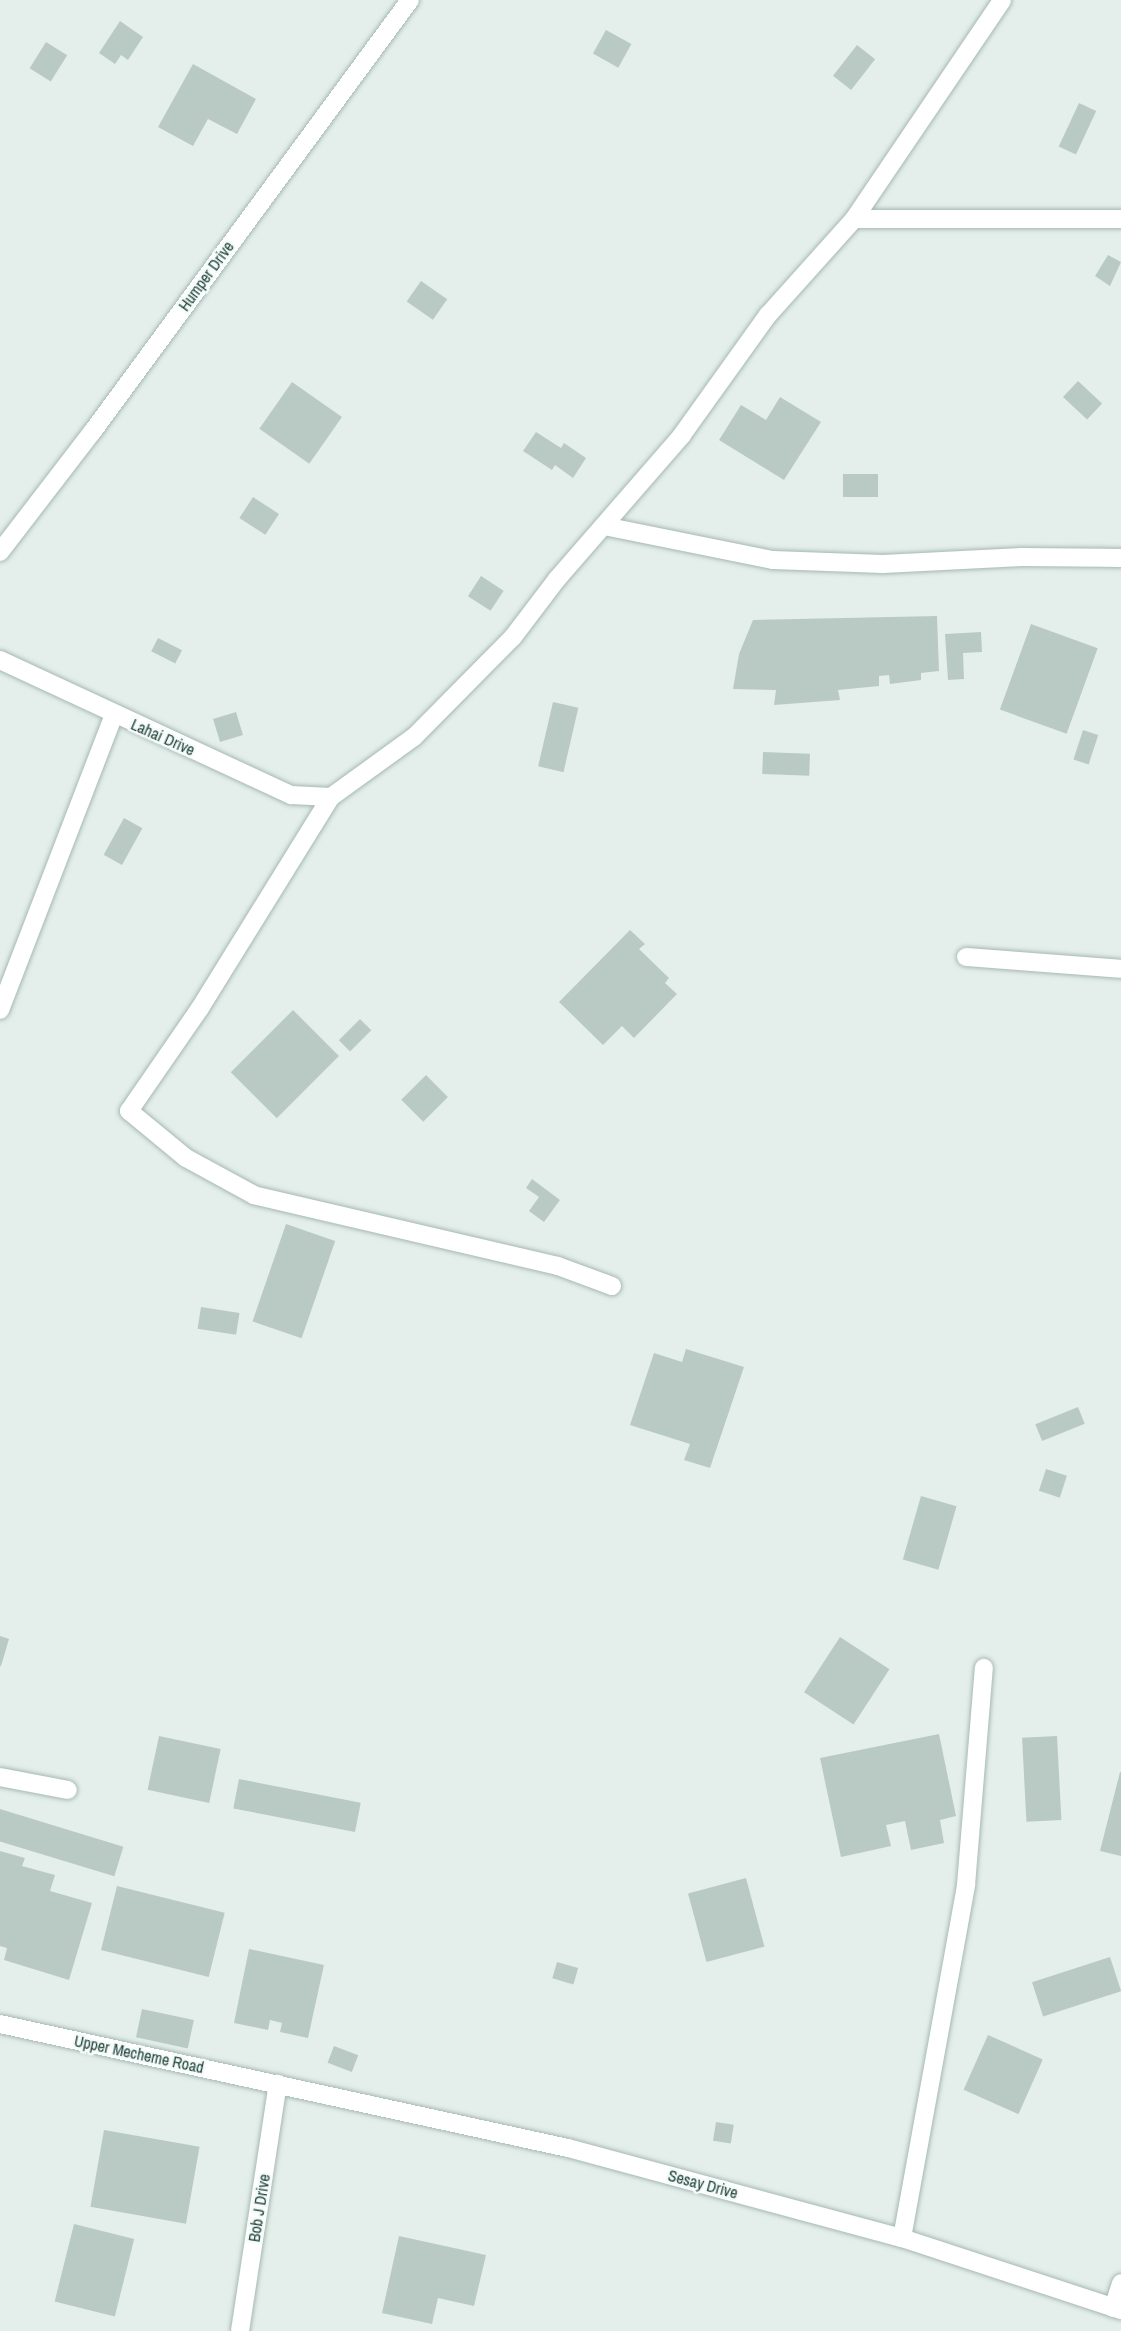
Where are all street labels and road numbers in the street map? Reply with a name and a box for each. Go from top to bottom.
street label: Humper Drive [174,237,238,315]
street label: Lahai Drive [128,714,198,760]
street label: Upper Mecheme Road [72,2031,206,2077]
street label: Sesay Drive [666,2165,740,2203]
street label: Bob J Drive [244,2173,274,2243]

